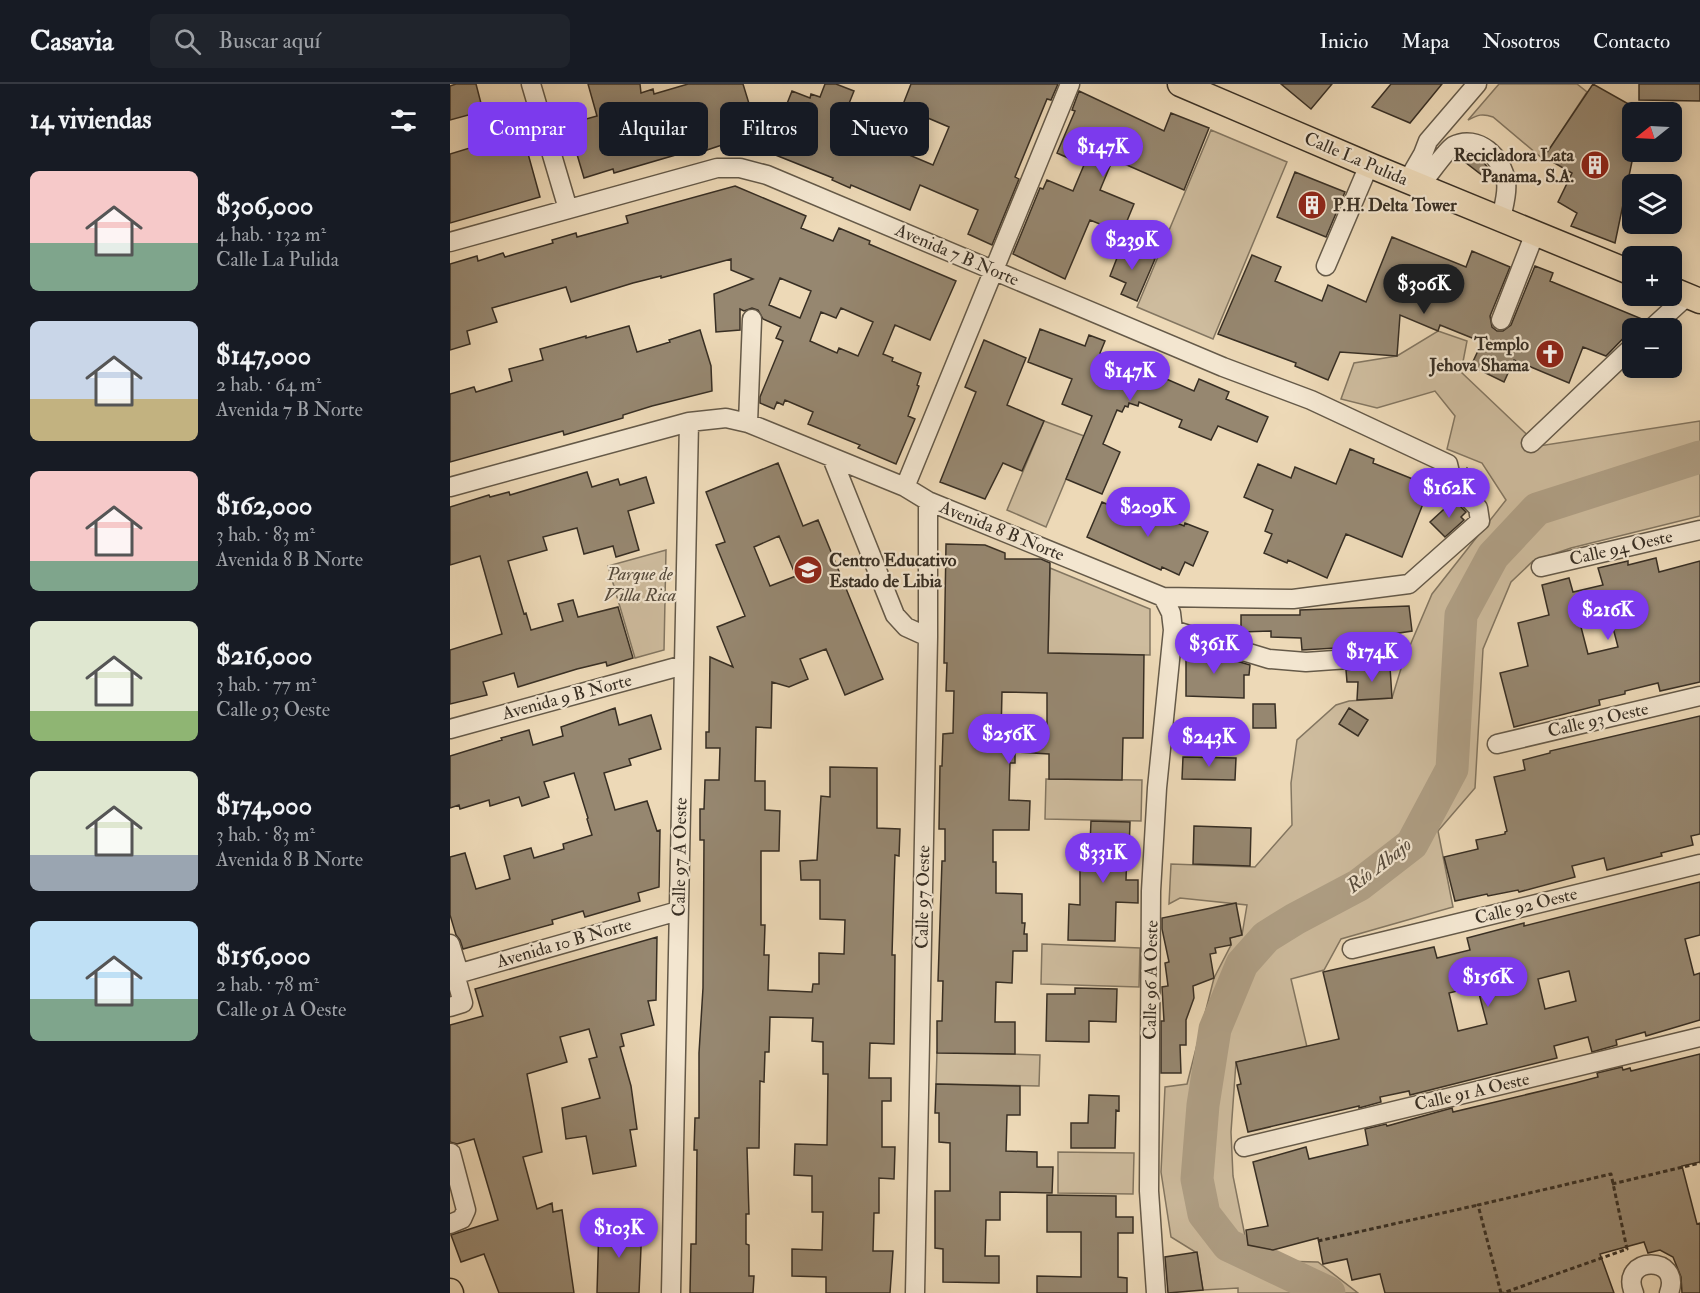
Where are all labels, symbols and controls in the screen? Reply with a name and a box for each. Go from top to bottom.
search box [150,14,570,68]
text: Casavia [30,24,114,59]
icon: search [171,25,204,58]
text: Buscar aquí [219,27,320,55]
text: Inicio [1319,28,1368,55]
text: Mapa [1401,28,1449,55]
text: Nosotros [1482,28,1560,55]
text: Contacto [1593,28,1670,55]
chip: Comprar [468,102,587,156]
chip: Alquilar [599,102,708,156]
chip: Filtros [720,102,818,156]
chip: Nuevo [830,102,929,156]
north arrow [1622,102,1682,162]
map controls [1622,102,1682,378]
text: 14 viviendas [30,104,151,136]
icon: filters [387,104,420,137]
pin: $147K [1061,127,1145,178]
street label: Calle La Pulida [1301,127,1412,191]
text: $147K [1077,134,1129,159]
place label: Recicladora Lata Panama, S.A. [1453,144,1575,188]
building icon: Recicladora Lata Panama, S.A. [1579,149,1611,181]
button: layers [1622,174,1682,234]
building icon: P.H. Delta Tower [1296,189,1328,221]
text: $306,000 [216,190,313,222]
place label: P.H. Delta Tower [1333,194,1457,217]
icon: home [78,195,150,267]
street label: Avenida 7 B Norte [891,218,1023,292]
pin: $239K [1090,220,1174,271]
text: 4 hab. · 132 m² [216,222,326,247]
text: $239K [1105,227,1159,252]
button: + [1622,246,1682,306]
text: Calle La Pulida [216,247,339,272]
pin: $306K [1382,264,1466,315]
text: $306K [1397,271,1451,296]
button: − [1622,318,1682,378]
place label: Templo Jehova Shama [1428,333,1530,377]
church icon: Templo Jehova Shama [1534,338,1566,370]
text: $147,000 [216,340,311,372]
icon: home [78,345,150,417]
pin: $147K [1088,351,1172,402]
text: $147K [1104,358,1156,383]
text: 2 hab. · 64 m² [216,372,321,397]
text: Avenida 7 B Norte [216,397,363,422]
pin: $162K [1407,468,1491,519]
text: $162K [1423,475,1475,500]
pin: $209K [1106,487,1190,538]
text: $162,000 [216,490,312,522]
text: $209K [1120,494,1176,519]
icon: home [78,495,150,567]
street label: Avenida 8 B Norte [935,495,1068,567]
text: 3 hab. · 83 m² [216,522,315,547]
street label: Calle 94 Oeste [1567,525,1675,571]
text: Avenida 8 B Norte [216,547,363,572]
place label: Centro Educativo Estado de Libia [829,549,957,593]
school or university icon: Centro Educativo Estado de Libia [792,554,824,586]
park label: Parque de Villa Rica [604,563,676,607]
pin: $216K [1566,590,1650,641]
text: $216K [1582,597,1634,622]
pin: $361K [1172,624,1256,675]
text: $361K [1189,631,1239,656]
pin: $174K [1330,632,1414,683]
text: $174K [1346,639,1398,664]
text: $216,000 [216,640,312,672]
icon: home [78,645,150,717]
street label: Avenida 9 B Norte [499,669,635,726]
text: 3 hab. · 77 m² [216,672,316,697]
text: Calle 93 Oeste [216,697,330,722]
street label: Calle 93 Oeste [1545,697,1651,743]
pin: $256K [967,714,1051,765]
pin: $243K [1167,717,1251,768]
text: $256K [982,721,1036,746]
text: $243K [1182,724,1236,749]
text: $174,000 [216,790,312,822]
icon: home [78,795,150,867]
street label: Calle 97 A Oeste [667,797,693,917]
text: 3 hab. · 83 m² [216,822,315,847]
water label: Río Abajo [1341,832,1417,899]
pin: $331K [1061,833,1145,884]
text: $331K [1079,840,1127,865]
street label: Calle 97 Oeste [911,844,935,949]
text: Avenida 8 B Norte [216,847,363,872]
street label: Calle 92 Oeste [1472,882,1580,930]
street label: Avenida 10 B Norte [493,913,635,974]
street label: Calle 96 A Oeste [1138,919,1164,1040]
text: $156,000 [216,940,311,972]
icon: home [78,945,150,1017]
pin: $156K [1446,957,1530,1008]
text: $156K [1462,964,1514,989]
text: 2 hab. · 78 m² [216,972,319,997]
text: Calle 91 A Oeste [216,997,346,1022]
street label: Calle 91 A Oeste [1412,1067,1532,1116]
pin: $103K [577,1208,661,1259]
text: $103K [594,1215,644,1240]

